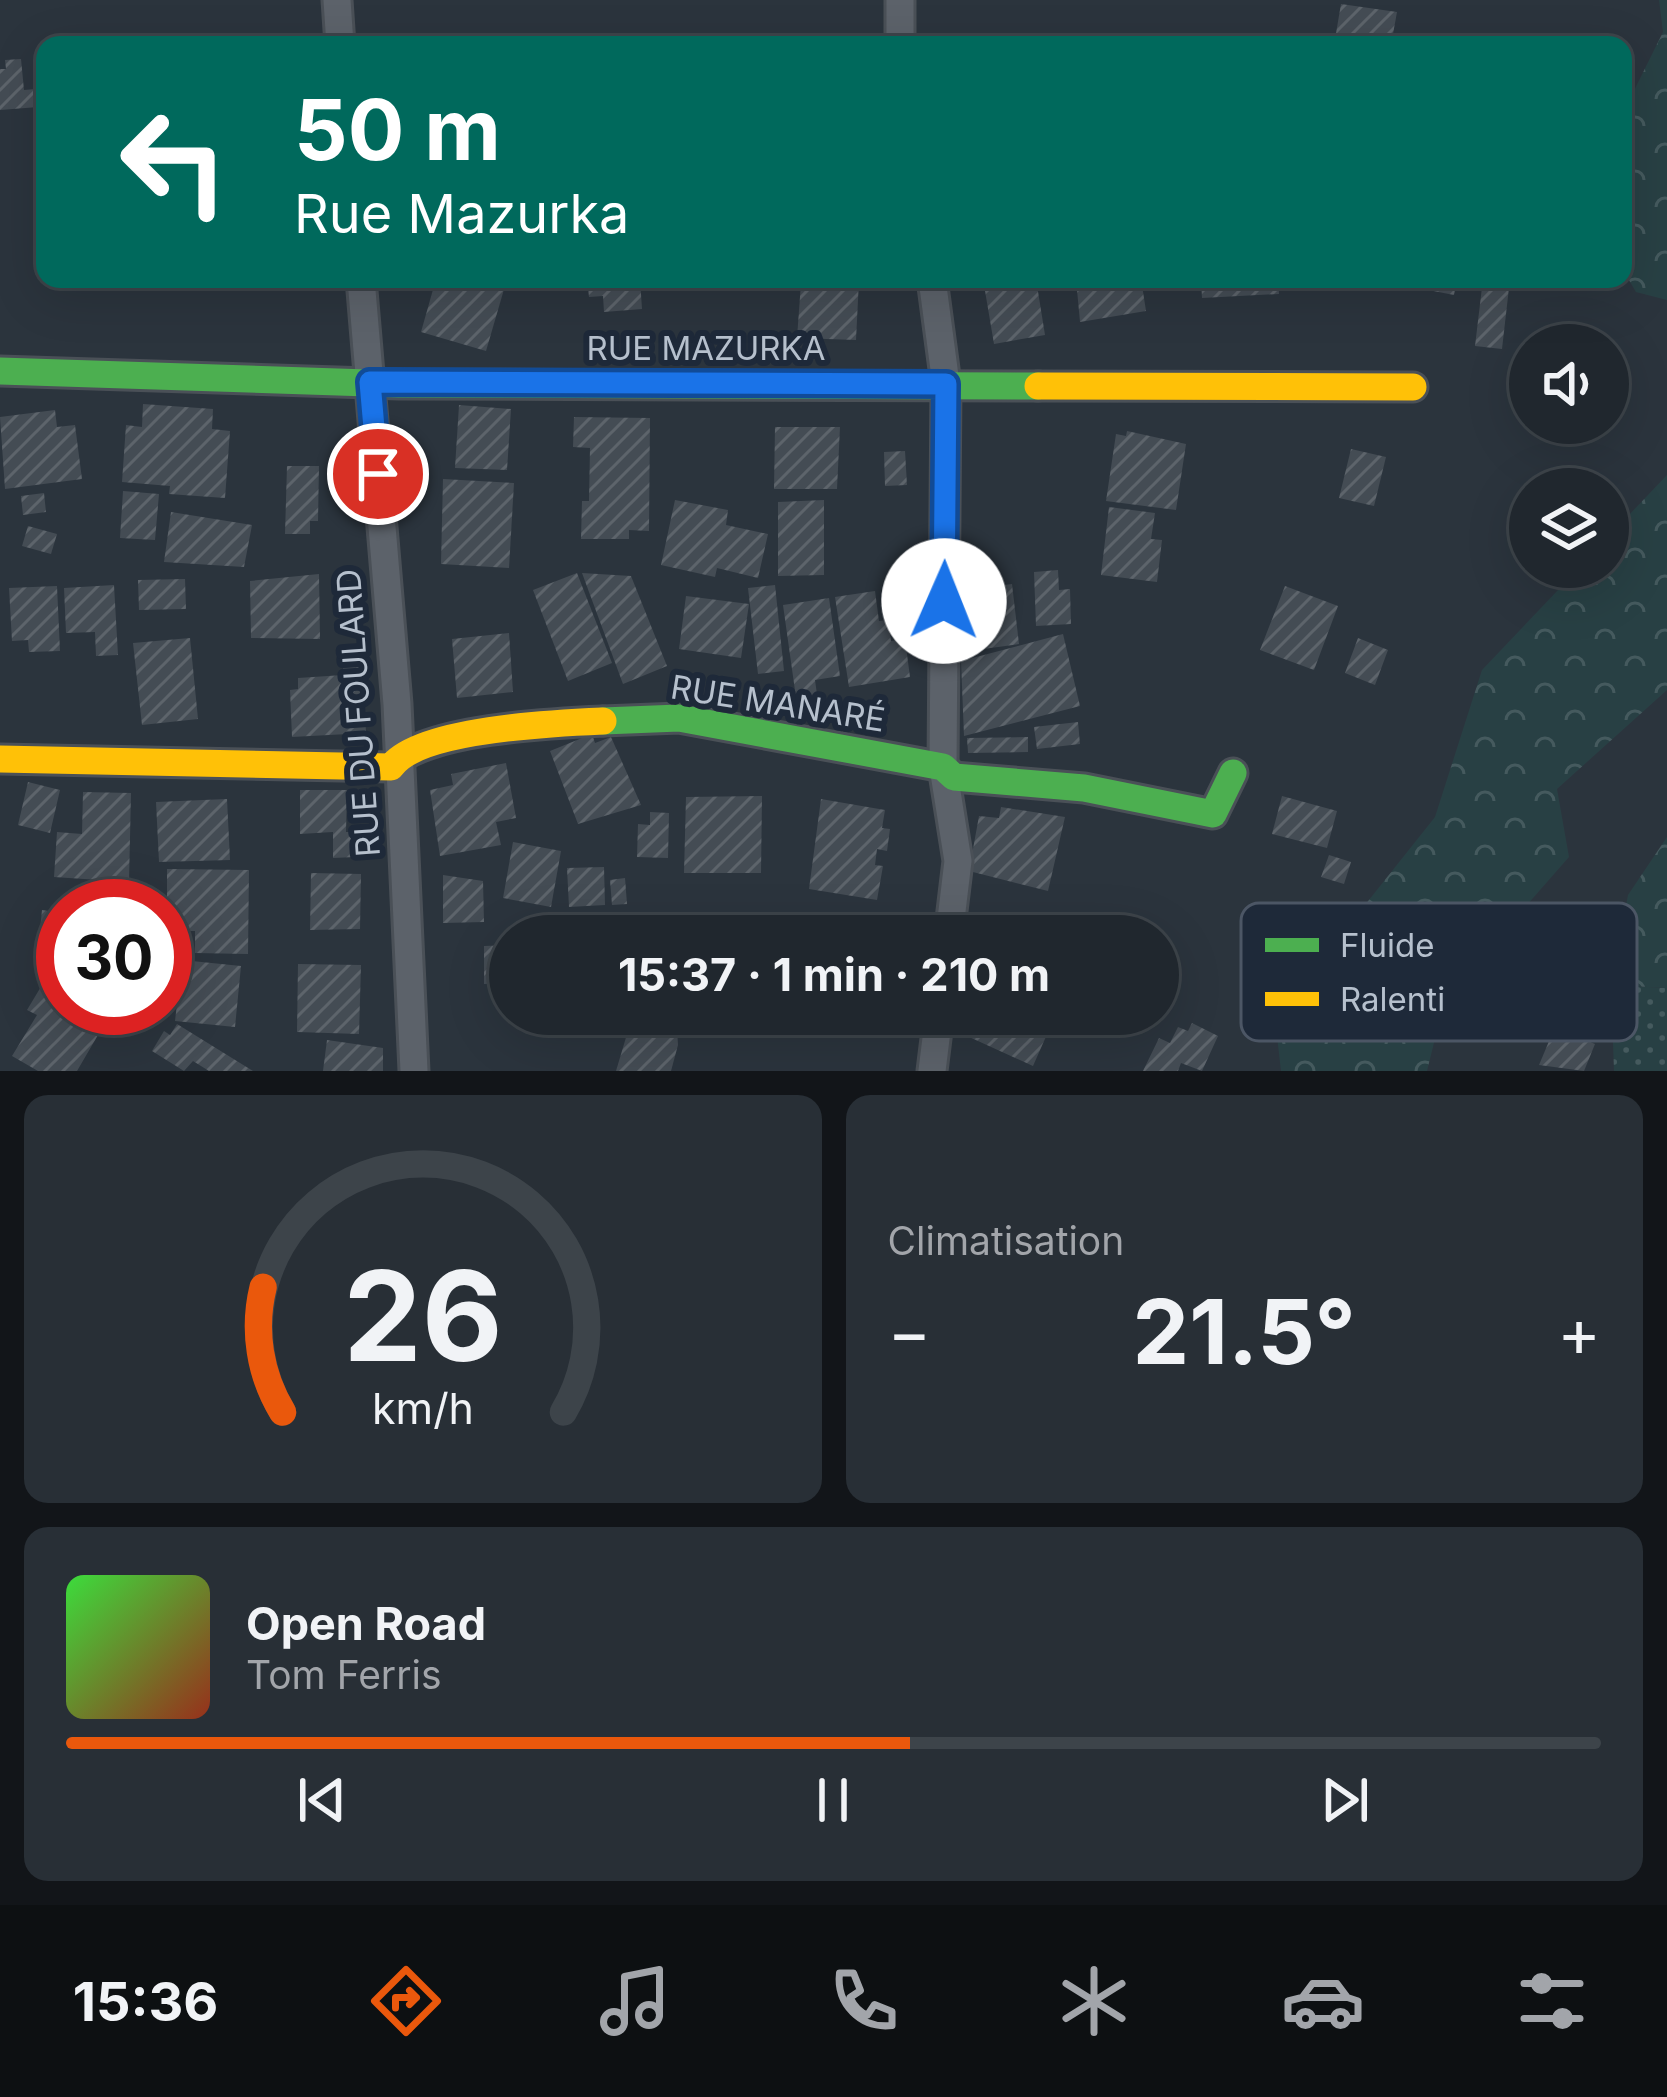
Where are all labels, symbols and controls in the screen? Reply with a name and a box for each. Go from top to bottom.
text: 50 m [294,79,501,180]
icon: left [96,84,252,240]
text: Rue Mazurka [294,181,629,246]
map controls [1509,324,1629,588]
button: sound [1509,324,1629,444]
street label: RUE MAZURKA [587,328,825,368]
pin [327,423,429,525]
icon: arrive [345,441,411,507]
button: layers [1509,468,1629,588]
position arrow [881,538,1007,664]
street label: RUE DU FOULARD [328,568,388,858]
street label: RUE MANARÉ [668,666,888,740]
speed limit sign: 30 [36,879,192,1035]
legend [1241,903,1637,1041]
text: Fluide [1340,925,1434,965]
text: 15:37 · 1 min · 210 m [618,947,1050,1002]
text: Ralenti [1340,979,1445,1019]
text: Climatisation [888,1217,1124,1264]
text: 26 [343,1240,503,1391]
text: 21.5° [1133,1277,1356,1386]
text: − [888,1292,931,1372]
text: + [1557,1292,1601,1372]
text: km/h [372,1382,474,1434]
text: Open Road [246,1596,486,1651]
text: Tom Ferris [246,1651,441,1698]
icon: previous [289,1767,355,1833]
icon: pause [800,1767,866,1833]
icon: next [1312,1767,1378,1833]
icon: directions [364,1959,448,2043]
icon: music [593,1959,677,2043]
icon: phone [822,1959,906,2043]
icon: climate [1052,1959,1136,2043]
icon: car [1281,1959,1365,2043]
icon: filters [1510,1959,1594,2043]
text: 15:36 [73,1969,218,2034]

